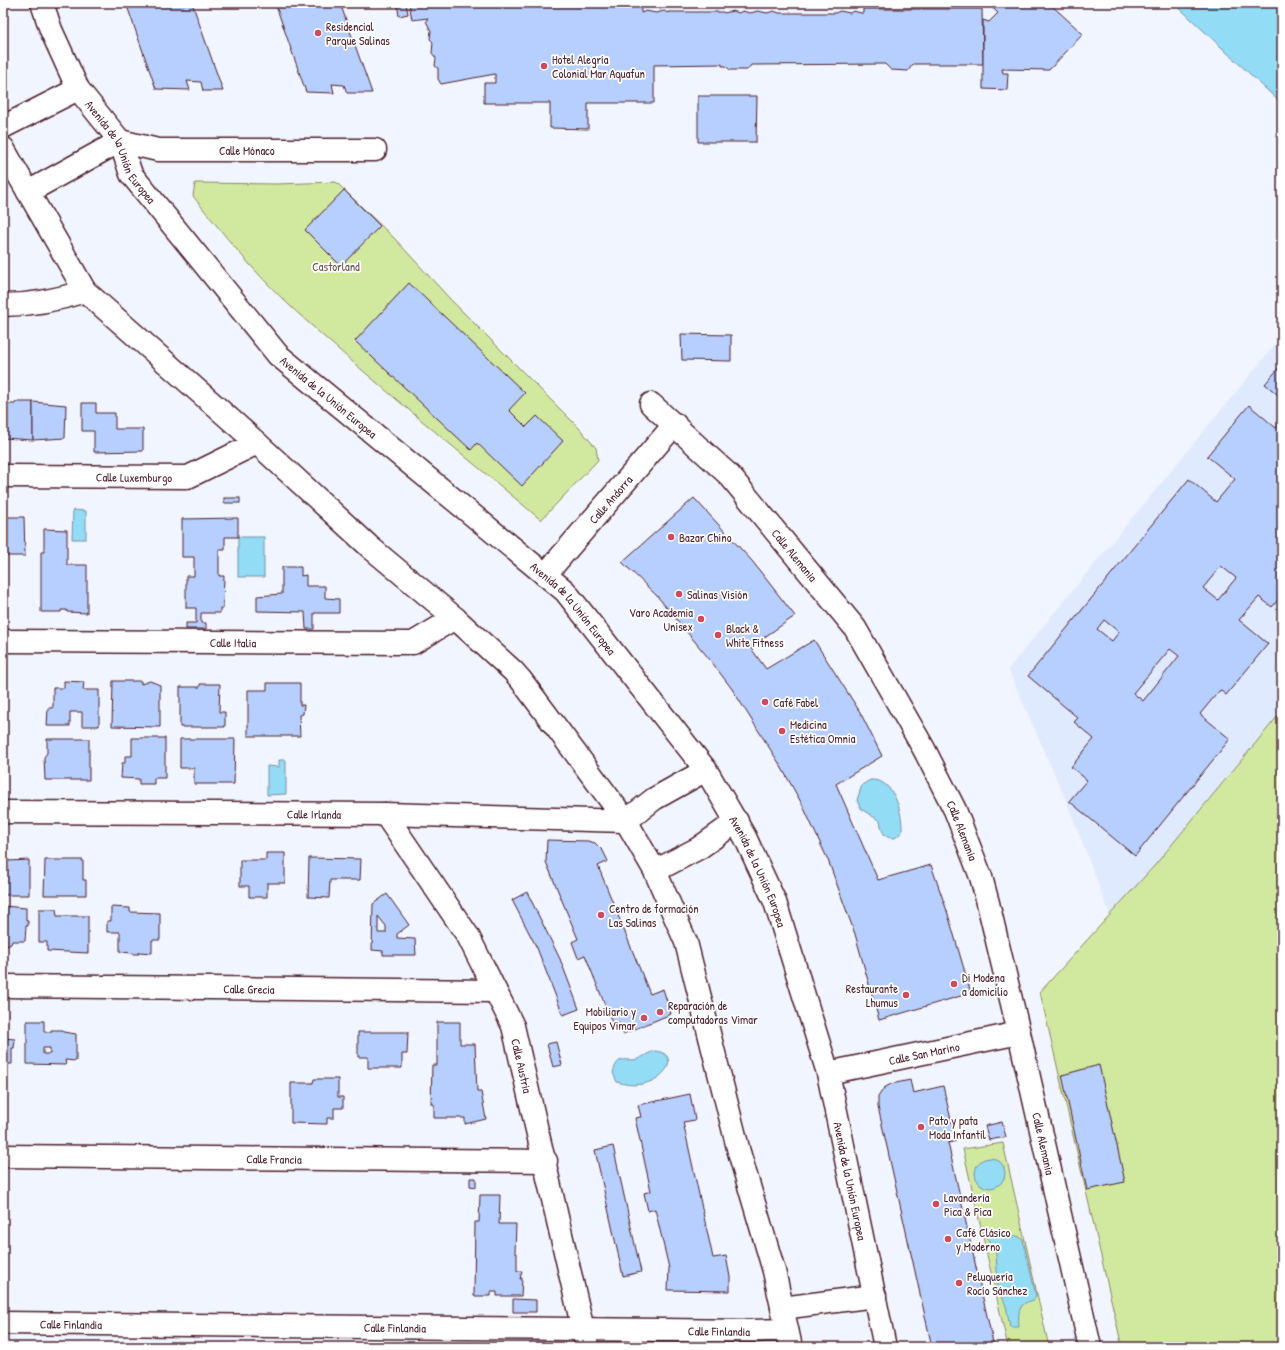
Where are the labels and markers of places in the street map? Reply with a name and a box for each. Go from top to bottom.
place label: Residencial Parque Salinas [326,18,390,49]
marker: Residencial Parque Salinas [313,28,323,38]
place label: Hotel Alegría Colonial Mar Aquafun [552,51,645,82]
marker: Hotel Alegría Colonial Mar Aquafun [539,61,549,71]
place label: Bazar Chino [679,529,732,546]
marker: Bazar Chino [666,532,676,542]
place label: Salinas Visión [687,586,748,603]
marker: Salinas Visión [674,589,684,599]
place label: Varo Academia Unisex [629,604,693,635]
marker: Varo Academia Unisex [696,614,706,624]
place label: Black & White Fitness [726,620,784,651]
marker: Black & White Fitness [713,630,723,640]
place label: Café Fabel [773,694,819,711]
marker: Café Fabel [760,697,770,707]
place label: Medicina Estética Omnia [790,716,856,747]
marker: Medicina Estética Omnia [777,726,787,736]
place label: Centro de formación Las Salinas [609,900,699,931]
marker: Centro de formación Las Salinas [596,910,606,920]
place label: Di Modena a domicilio [962,969,1008,1000]
marker: Di Modena a domicilio [949,979,959,989]
place label: Restaurante Lhumus [846,980,898,1011]
marker: Restaurante Lhumus [901,990,911,1000]
place label: Reparación de computadoras Vimar [668,997,758,1028]
place label: Mobiliario y Equipos Vimar [573,1003,636,1034]
marker: Reparación de computadoras Vimar [655,1007,665,1017]
marker: Mobiliario y Equipos Vimar [639,1013,649,1023]
place label: Pato y pata Moda Infantil [929,1112,987,1143]
marker: Pato y pata Moda Infantil [916,1122,926,1132]
place label: Lavandería Pica & Pica [944,1189,992,1220]
marker: Lavandería Pica & Pica [931,1199,941,1209]
place label: Café Clásico y Moderno [956,1224,1011,1255]
marker: Café Clásico y Moderno [943,1234,953,1244]
place label: Peluquería Rocío Sánchez [967,1268,1027,1299]
marker: Peluquería Rocío Sánchez [954,1278,964,1288]

